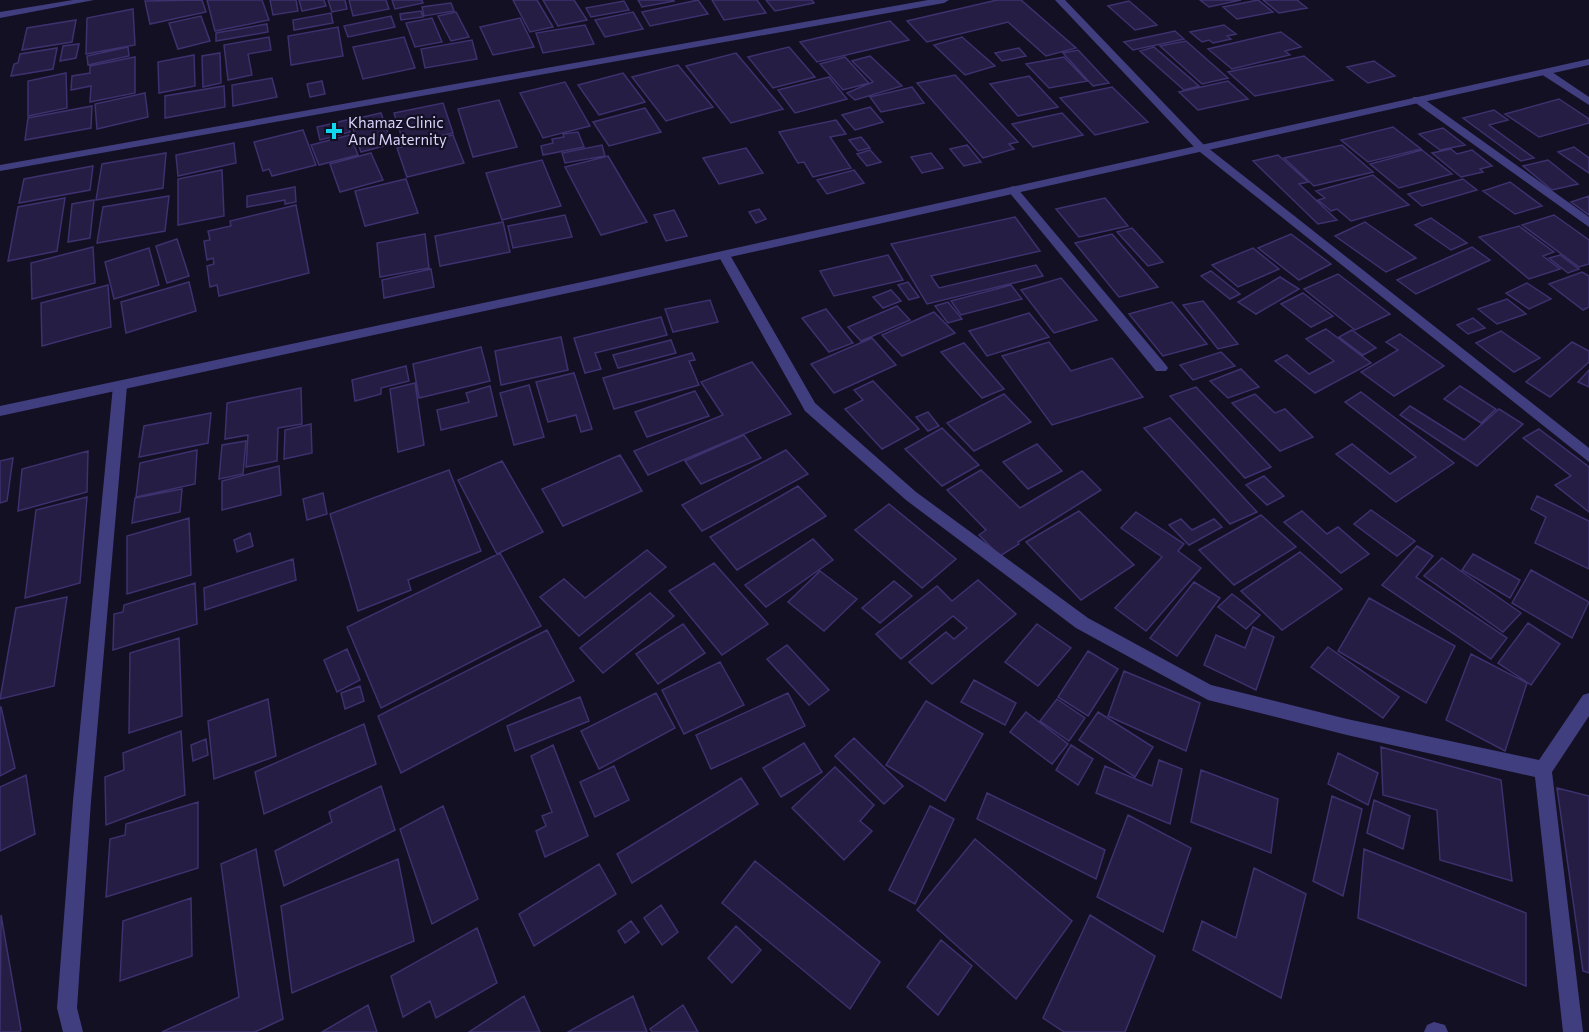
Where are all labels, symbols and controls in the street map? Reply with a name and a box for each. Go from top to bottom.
place label: Khamaz Clinic And Maternity [348,113,447,148]
marker: Khamaz Clinic And Maternity [325,122,343,140]

